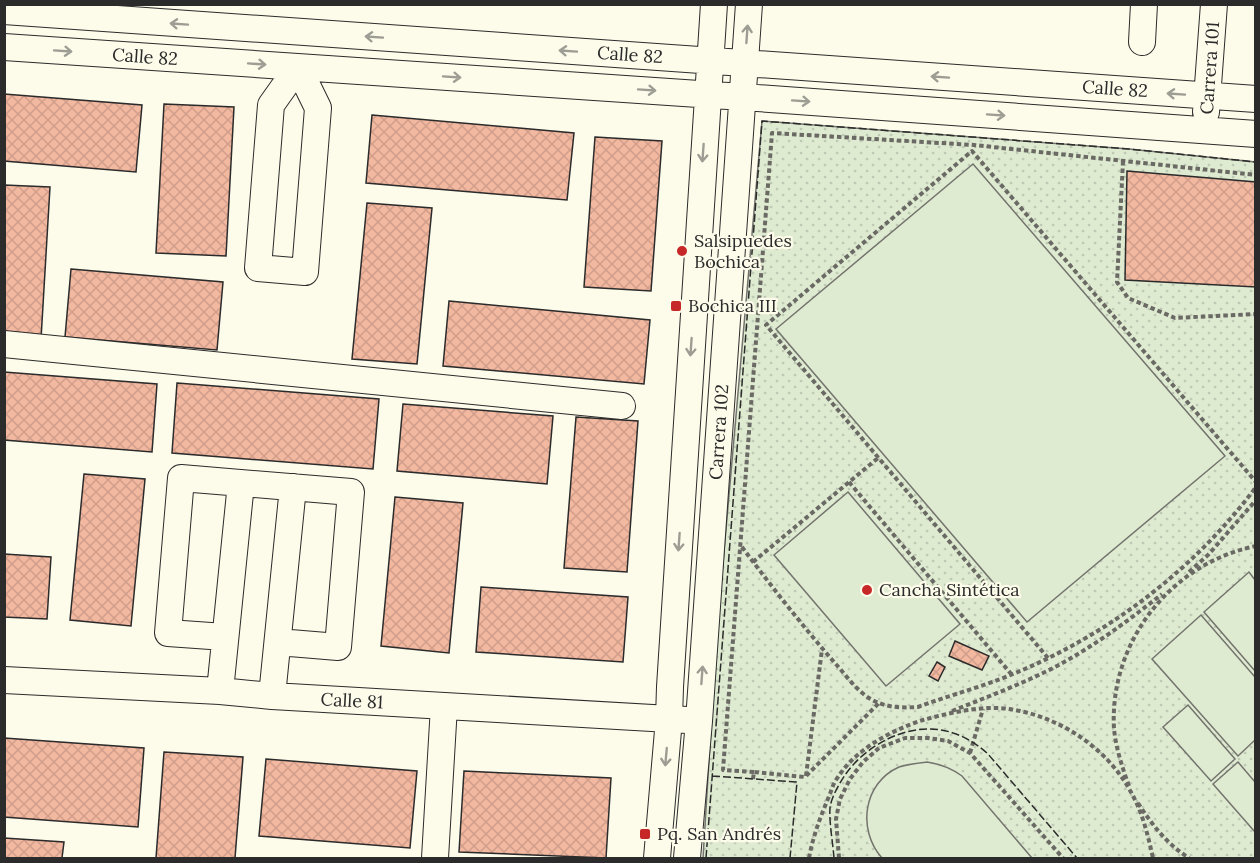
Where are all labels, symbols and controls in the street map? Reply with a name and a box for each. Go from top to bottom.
one-way arrow [170,18,190,29]
street label: Carrera 101 [1195,21,1224,115]
one-way arrow [742,24,753,44]
one-way arrow [364,31,384,42]
street label: Calle 82 [596,41,664,68]
street label: Calle 82 [111,43,179,70]
one-way arrow [559,45,579,56]
one-way arrow [52,46,72,57]
one-way arrow [247,59,267,70]
one-way arrow [930,71,950,82]
one-way arrow [442,72,461,83]
street label: Calle 82 [1081,75,1149,102]
one-way arrow [636,85,656,96]
one-way arrow [1167,88,1187,99]
one-way arrow [791,96,811,107]
one-way arrow [985,110,1005,121]
one-way arrow [698,142,709,162]
place label: Salsipuedes Bochica [694,229,792,273]
marker: Salsipuedes Bochica [675,244,689,258]
place label: Bochica III [688,294,777,317]
marker: Bochica III [669,299,683,313]
one-way arrow [686,337,697,357]
street label: Carrera 102 [704,383,733,481]
one-way arrow [674,531,685,551]
place label: Cancha Sintética [879,578,1020,601]
marker: Cancha Sintética [860,583,874,597]
one-way arrow [697,665,708,685]
street label: Calle 81 [320,687,384,714]
one-way arrow [660,747,671,767]
place label: Pq. San Andrés [657,822,781,845]
marker: Pq. San Andrés [638,827,652,841]

